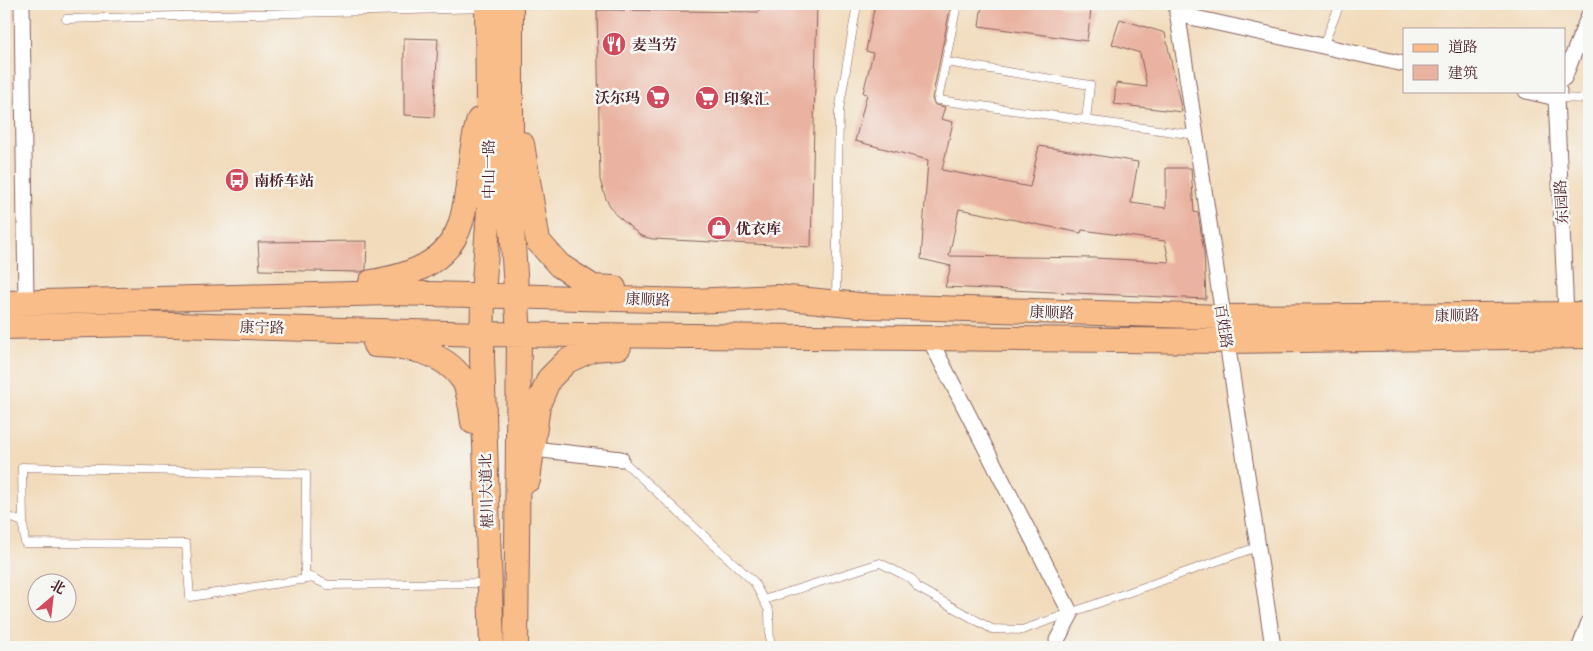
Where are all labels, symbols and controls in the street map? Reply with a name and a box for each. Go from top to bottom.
legend [1403,28,1566,92]
restaurant icon: 麦当劳 [601,31,627,57]
place label: 麦当劳 [632,35,677,54]
text: 道路 [1448,37,1478,56]
text: 建筑 [1448,63,1478,82]
supermarket icon: 沃尔玛 [645,84,671,110]
supermarket icon: 印象汇 [694,85,720,111]
place label: 沃尔玛 [595,88,640,107]
place label: 印象汇 [724,89,770,108]
street label: 中山一路 [479,139,498,199]
bus stop icon: 南桥车站 [224,167,250,193]
place label: 南桥车站 [254,171,314,190]
street label: 东园路 [1550,179,1572,225]
shop icon: 优衣库 [706,215,732,241]
place label: 优衣库 [736,219,781,238]
street label: 康顺路 [625,289,671,309]
street label: 康顺路 [1029,302,1075,322]
street label: 百姓路 [1211,302,1237,350]
street label: 康顺路 [1434,305,1480,325]
street label: 康宁路 [239,317,285,337]
street label: 椹川大道北 [475,453,497,529]
north arrow [28,574,78,624]
text: 北 [48,575,69,598]

